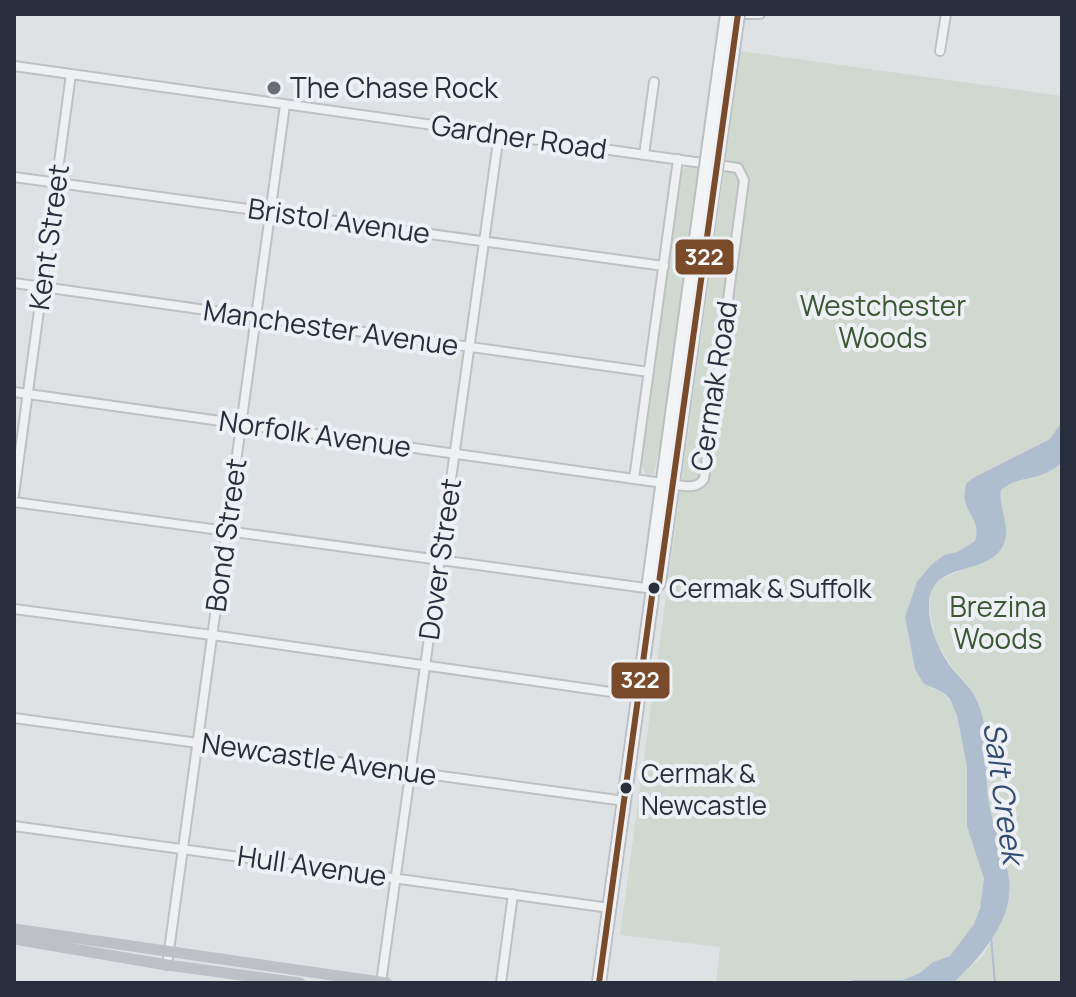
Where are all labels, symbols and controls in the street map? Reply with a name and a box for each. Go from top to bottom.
place label: The Chase Rock [290,68,499,106]
marker: The Chase Rock [265,79,283,97]
street label: Gardner Road [429,105,609,167]
street label: Kent Street [19,161,77,312]
street label: Bristol Avenue [246,188,433,252]
line badge: 322 [674,238,735,276]
text: 322 [685,242,724,272]
park label: Westchester Woods [800,286,966,356]
street label: Manchester Avenue [201,290,461,364]
street label: Cermak Road [681,298,745,474]
street label: Norfolk Avenue [217,401,414,465]
street label: Bond Street [195,456,255,614]
street label: Dover Street [409,476,469,642]
place label: Cermak & Suffolk [669,570,873,606]
marker: Cermak & Suffolk [646,580,662,596]
park label: Brezina Woods [950,587,1046,657]
line badge: 322 [610,661,671,700]
text: 322 [621,665,660,695]
water label: Salt Creek [974,720,1035,870]
street label: Newcastle Avenue [199,723,439,793]
place label: Cermak & Newcastle [641,755,767,823]
marker: Cermak & Newcastle [618,780,634,796]
street label: Hull Avenue [235,836,389,894]

